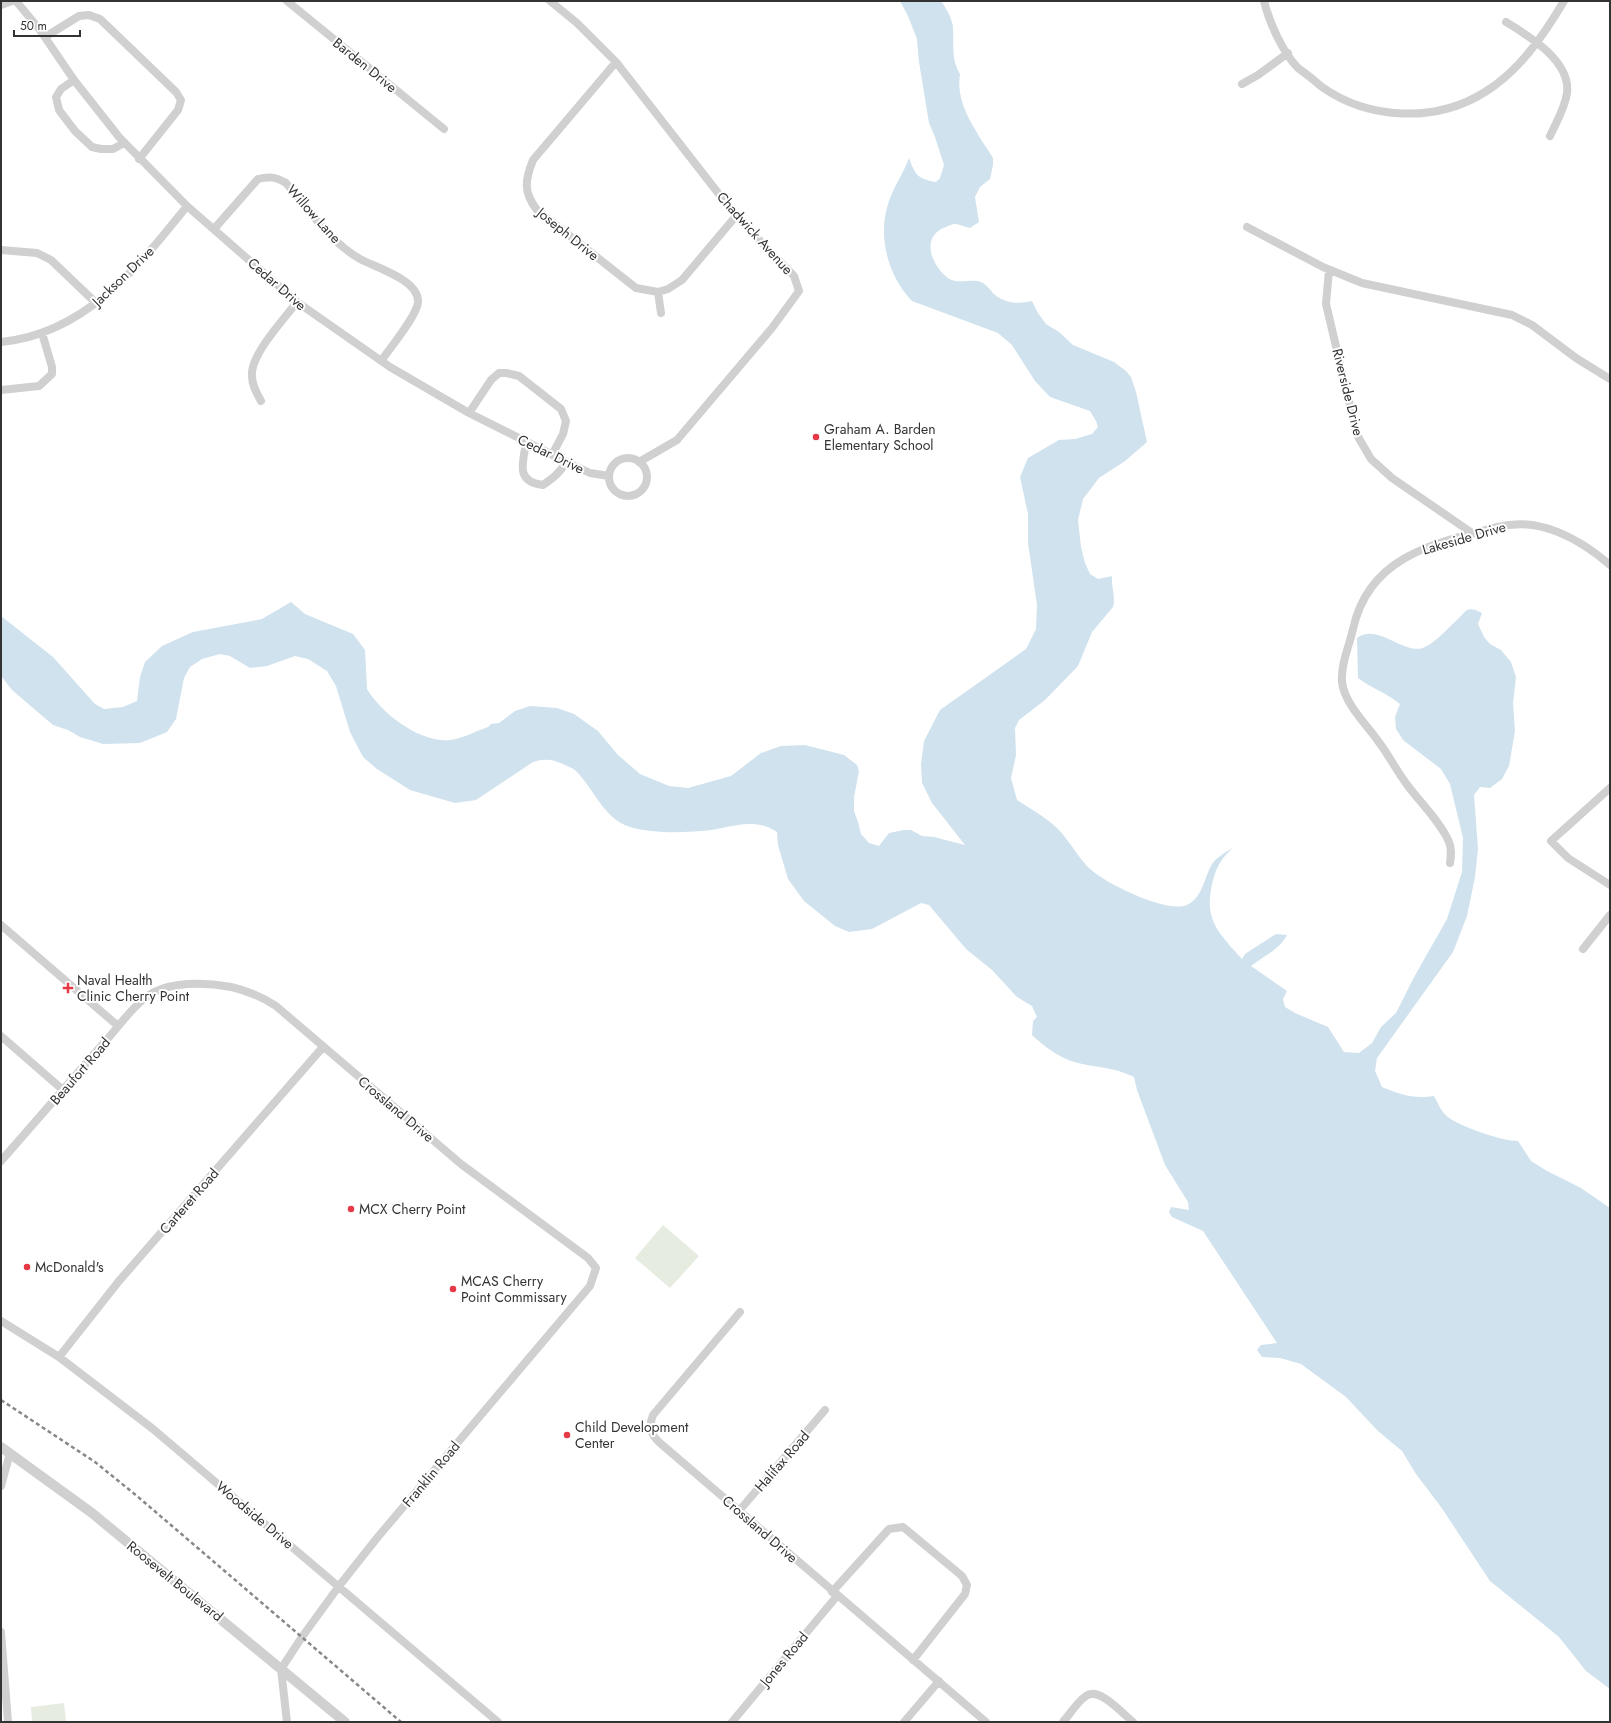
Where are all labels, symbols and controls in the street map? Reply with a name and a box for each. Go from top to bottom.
scale bar [14,12,80,38]
text: 50 m [20,17,47,35]
street label: Barden Drive [329,33,401,97]
street label: Willow Lane [282,180,346,248]
street label: Chadwick Avenue [712,187,798,279]
street label: Joseph Drive [531,202,603,265]
street label: Jackson Drive [86,241,158,312]
street label: Cedar Drive [243,253,311,315]
street label: Riverside Drive [1328,346,1368,438]
place label: Graham A. Barden Elementary School [824,419,936,455]
street label: Cedar Drive [514,429,588,479]
marker: Graham A. Barden Elementary School [811,432,821,442]
street label: Lakeside Drive [1420,517,1508,559]
place label: Naval Health Clinic Cherry Point [77,970,190,1006]
marker: Naval Health Clinic Cherry Point [62,982,74,994]
street label: Beaufort Road [45,1033,115,1109]
street label: Crossland Drive [354,1071,438,1147]
street label: Carteret Road [155,1164,223,1238]
place label: MCX Cherry Point [359,1199,466,1219]
marker: MCX Cherry Point [346,1204,356,1214]
place label: McDonald's [35,1257,104,1277]
marker: McDonald's [22,1262,32,1272]
place label: MCAS Cherry Point Commissary [461,1271,567,1307]
marker: MCAS Cherry Point Commissary [448,1284,458,1294]
place label: Child Development Center [575,1417,689,1453]
street label: Halifax Road [750,1426,814,1496]
marker: Child Development Center [562,1430,572,1440]
street label: Franklin Road [398,1437,464,1511]
street label: Woodside Drive [212,1477,298,1553]
street label: Crossland Drive [718,1491,802,1567]
street label: Roosevelt Boulevard [123,1536,227,1626]
street label: Jones Road [754,1627,813,1692]

